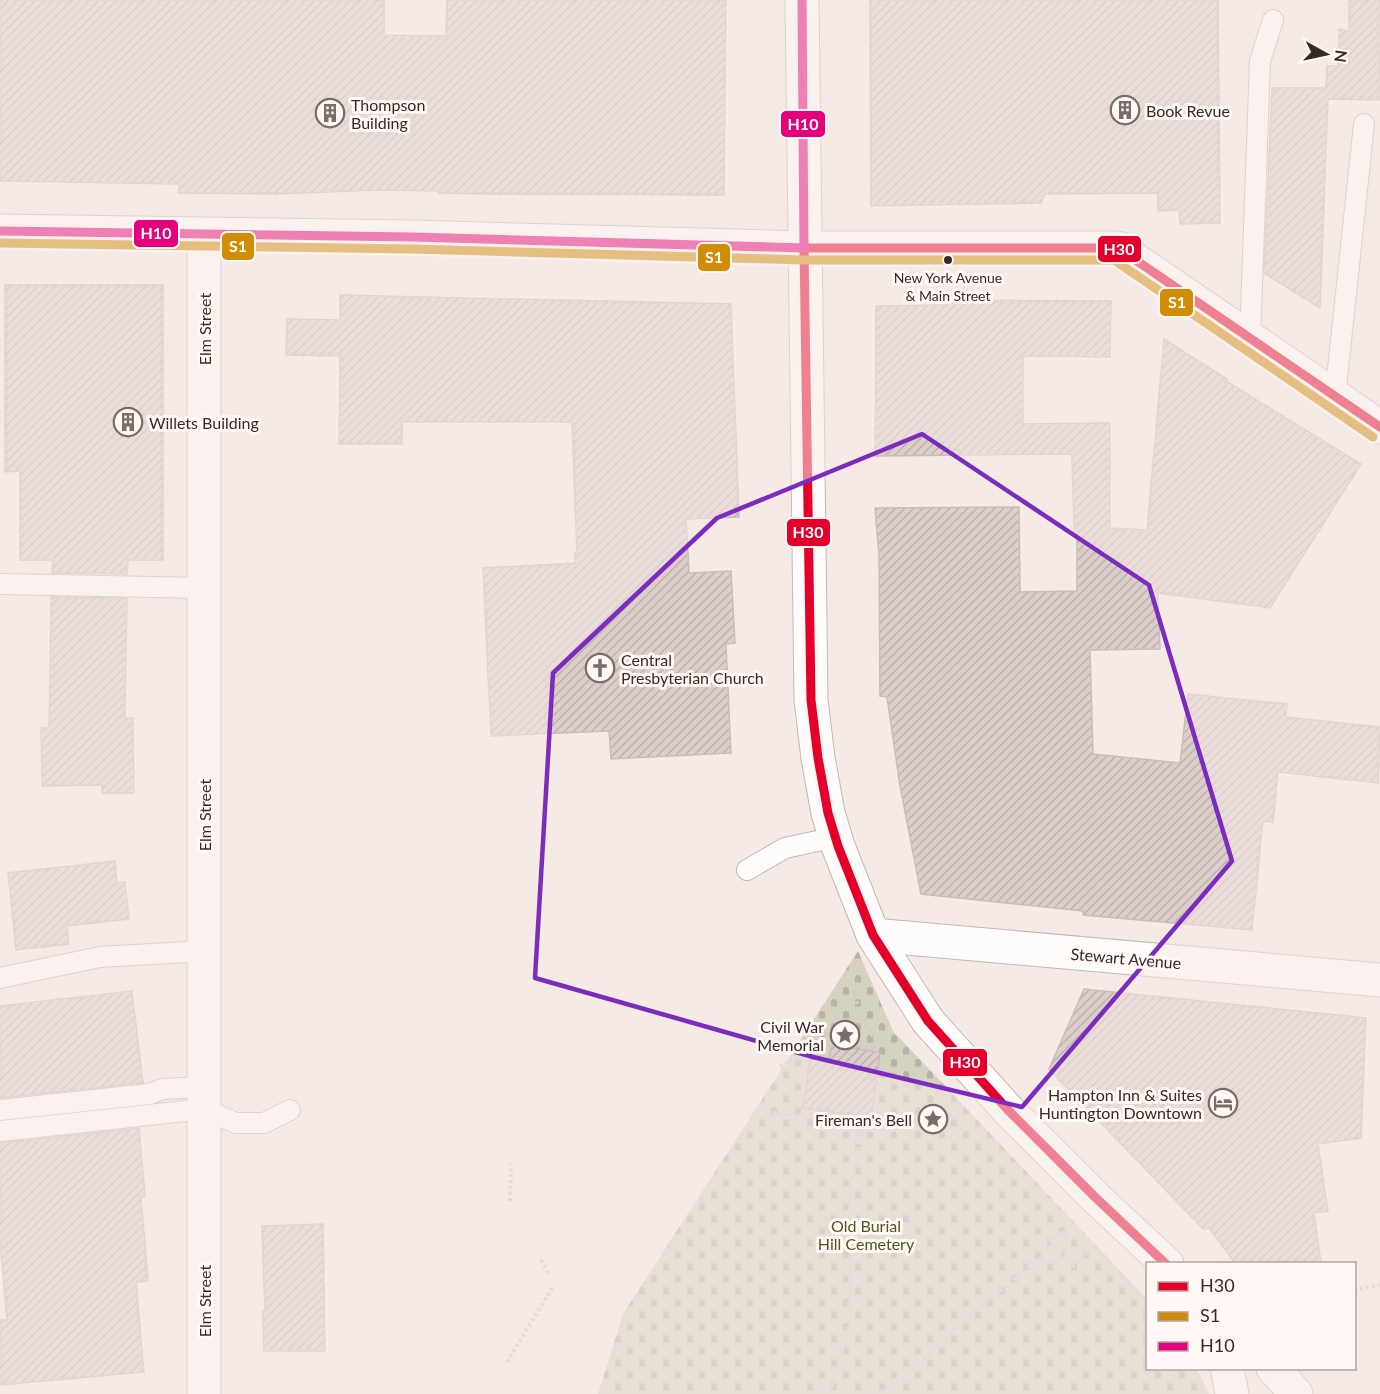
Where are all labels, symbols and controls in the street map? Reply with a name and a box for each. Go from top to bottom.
north arrow [1296,24,1356,84]
text: N [1331,49,1352,64]
building icon: Book Revue [1109,94,1141,126]
place label: Thompson Building [351,95,425,132]
building icon: Thompson Building [314,97,346,129]
place label: Book Revue [1146,101,1230,120]
line badge: H10 [780,110,826,138]
text: H10 [788,114,818,133]
line badge: H10 [133,219,179,248]
text: H10 [141,223,171,242]
line badge: S1 [221,232,255,261]
line badge: H30 [1097,235,1142,263]
text: S1 [229,236,247,255]
text: H30 [1104,239,1134,258]
line badge: S1 [697,243,731,272]
text: S1 [705,247,723,266]
marker: New York Avenue & Main Street [942,254,954,266]
place label: New York Avenue & Main Street [894,269,1002,304]
line badge: S1 [1159,288,1194,317]
text: S1 [1168,292,1186,311]
street label: Elm Street [195,293,214,365]
building icon: Willets Building [112,406,144,438]
place label: Willets Building [149,413,259,432]
line badge: H30 [786,518,831,547]
text: H30 [793,522,823,541]
place label: Central Presbyterian Church [621,650,764,687]
church icon: Central Presbyterian Church [584,652,616,684]
street label: Elm Street [195,779,214,851]
street label: Stewart Avenue [1070,944,1182,972]
place label: Civil War Memorial [757,1017,824,1054]
place icon: Civil War Memorial [829,1019,861,1051]
line badge: H30 [942,1048,988,1077]
text: H30 [950,1052,980,1071]
place label: Hampton Inn & Suites Huntington Downtown [1039,1085,1202,1122]
hotel icon: Hampton Inn & Suites Huntington Downtown [1207,1087,1239,1119]
place icon: Fireman's Bell [917,1103,949,1135]
place label: Fireman's Bell [815,1110,912,1129]
park label: Old Burial Hill Cemetery [818,1216,915,1253]
legend [1146,1262,1356,1370]
street label: Elm Street [195,1265,214,1337]
text: H30 [1200,1274,1235,1296]
text: S1 [1200,1304,1220,1326]
text: H10 [1200,1334,1235,1356]

